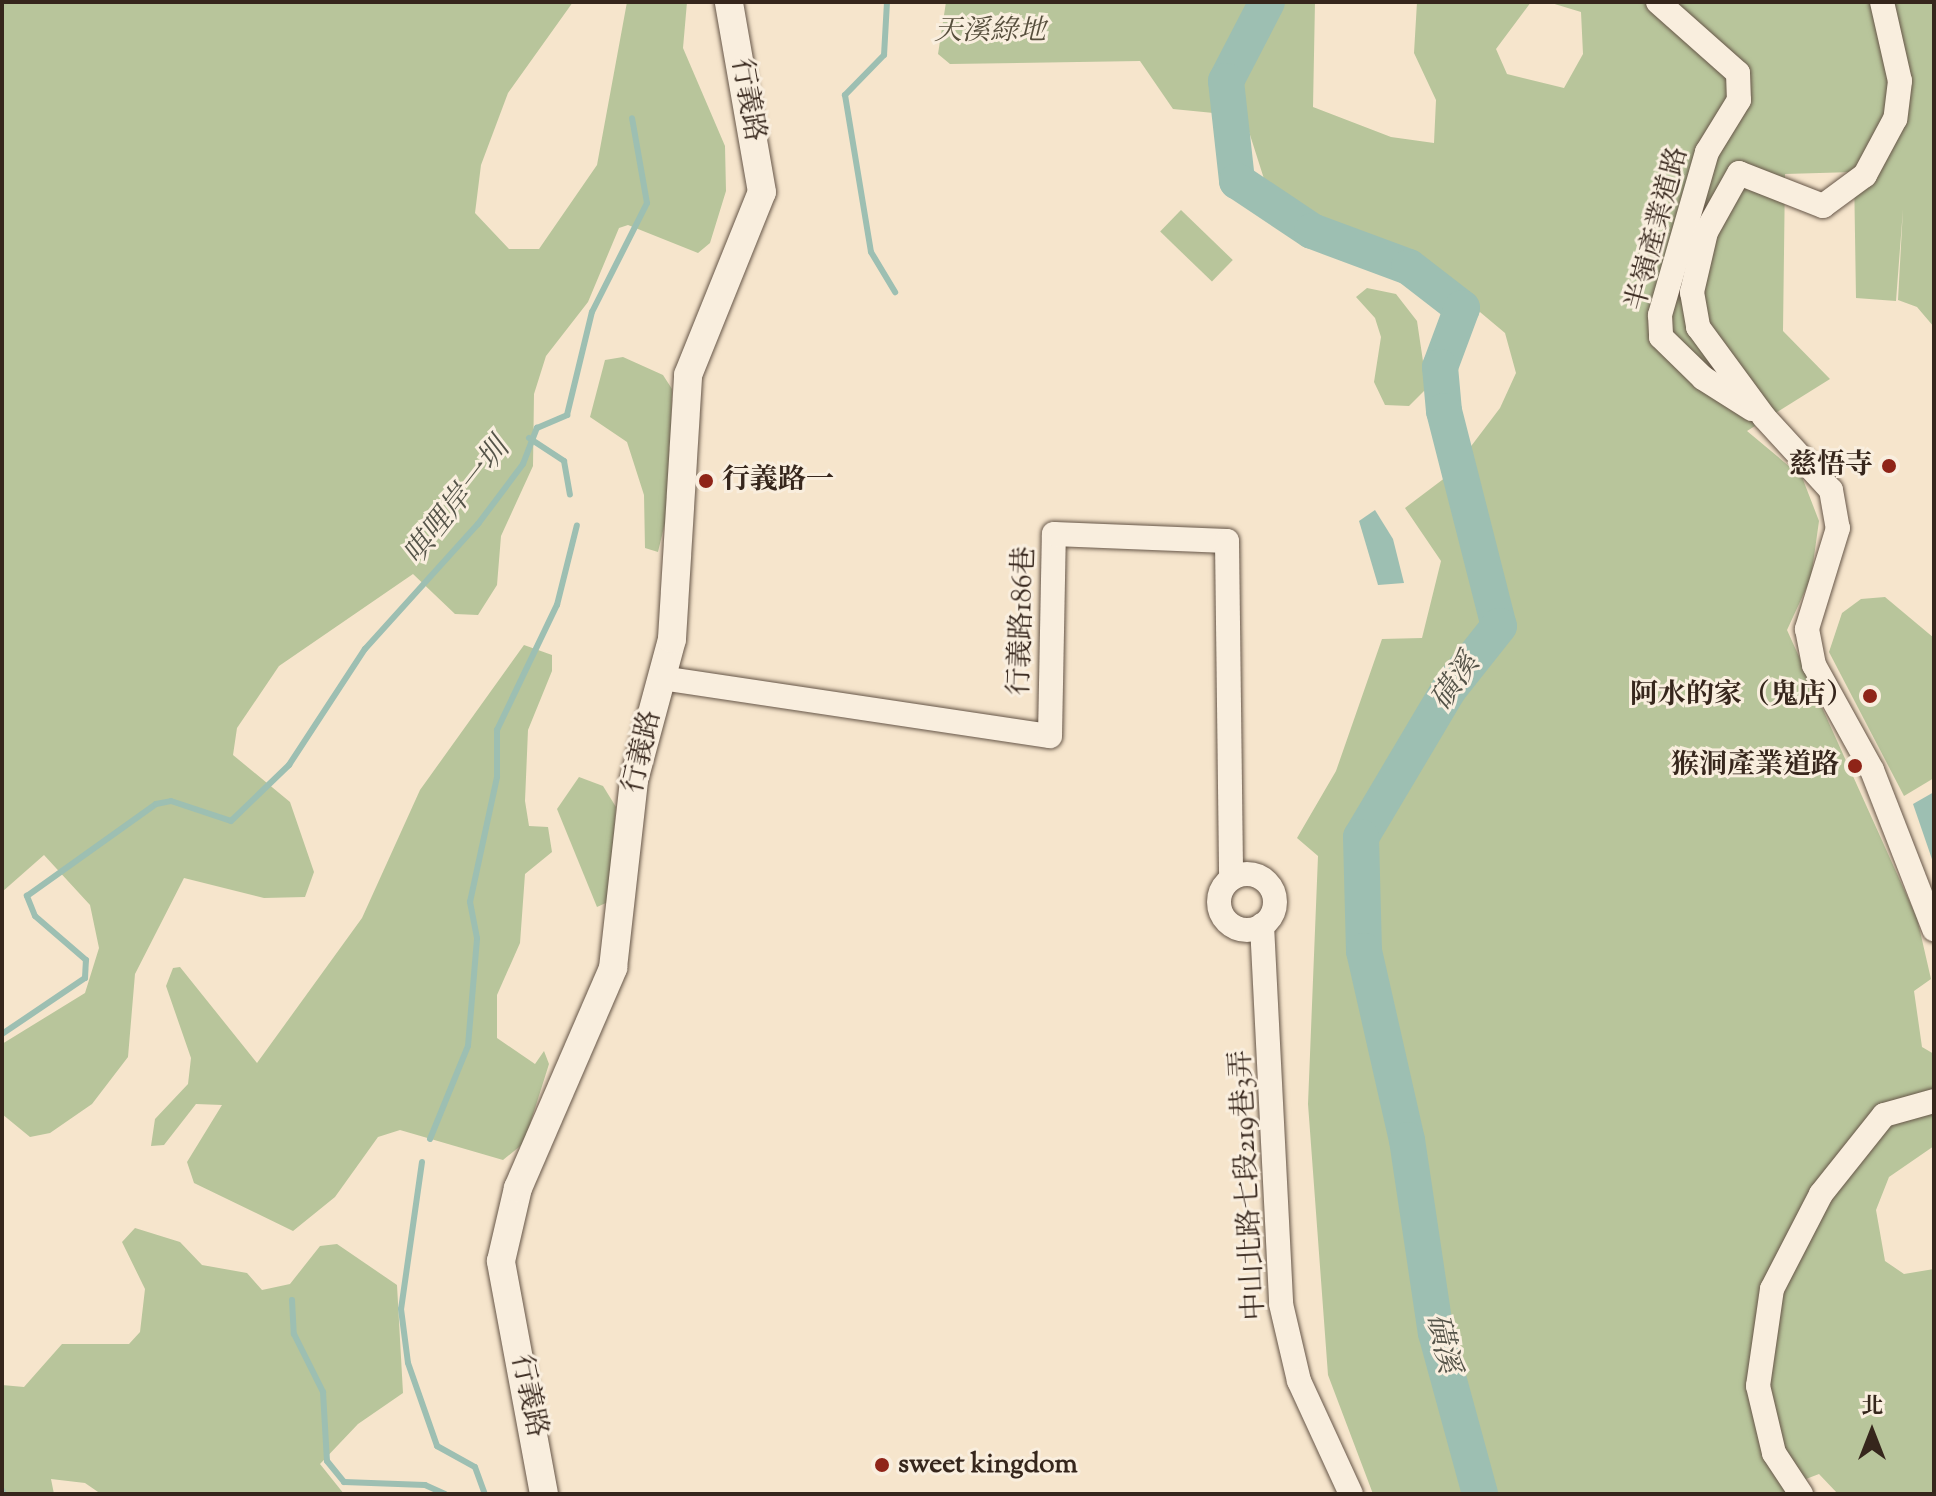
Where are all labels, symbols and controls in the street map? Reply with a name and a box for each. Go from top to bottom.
park label: 天溪綠地 [934,15,1046,49]
street label: 行義路 [723,56,771,144]
street label: 半嶺產業道路 [1620,144,1696,314]
water label: 唭哩岸一圳 [398,433,518,573]
place label: 慈悟寺 [1789,449,1873,483]
marker: 慈悟寺 [1880,457,1898,475]
place label: 行義路一 [722,464,834,498]
marker: 行義路一 [697,472,715,490]
street label: 行義路186巷 [1004,546,1042,696]
water label: 磺溪 [1425,648,1489,718]
place label: 阿水的家（鬼店） [1630,679,1854,713]
marker: 阿水的家（鬼店） [1861,687,1879,705]
street label: 行義路 [617,707,669,797]
place label: 猴洞產業道路 [1671,749,1839,783]
marker: 猴洞產業道路 [1846,757,1864,775]
street label: 中山北路七段219巷3弄 [1225,1049,1273,1321]
water label: 磺溪 [1417,1311,1465,1377]
street label: 行義路 [503,1351,553,1441]
north arrow [1832,1392,1912,1472]
text: 北 [1861,1392,1883,1424]
place label: sweet kingdom [898,1448,1078,1482]
marker: sweet kingdom [873,1456,891,1474]

